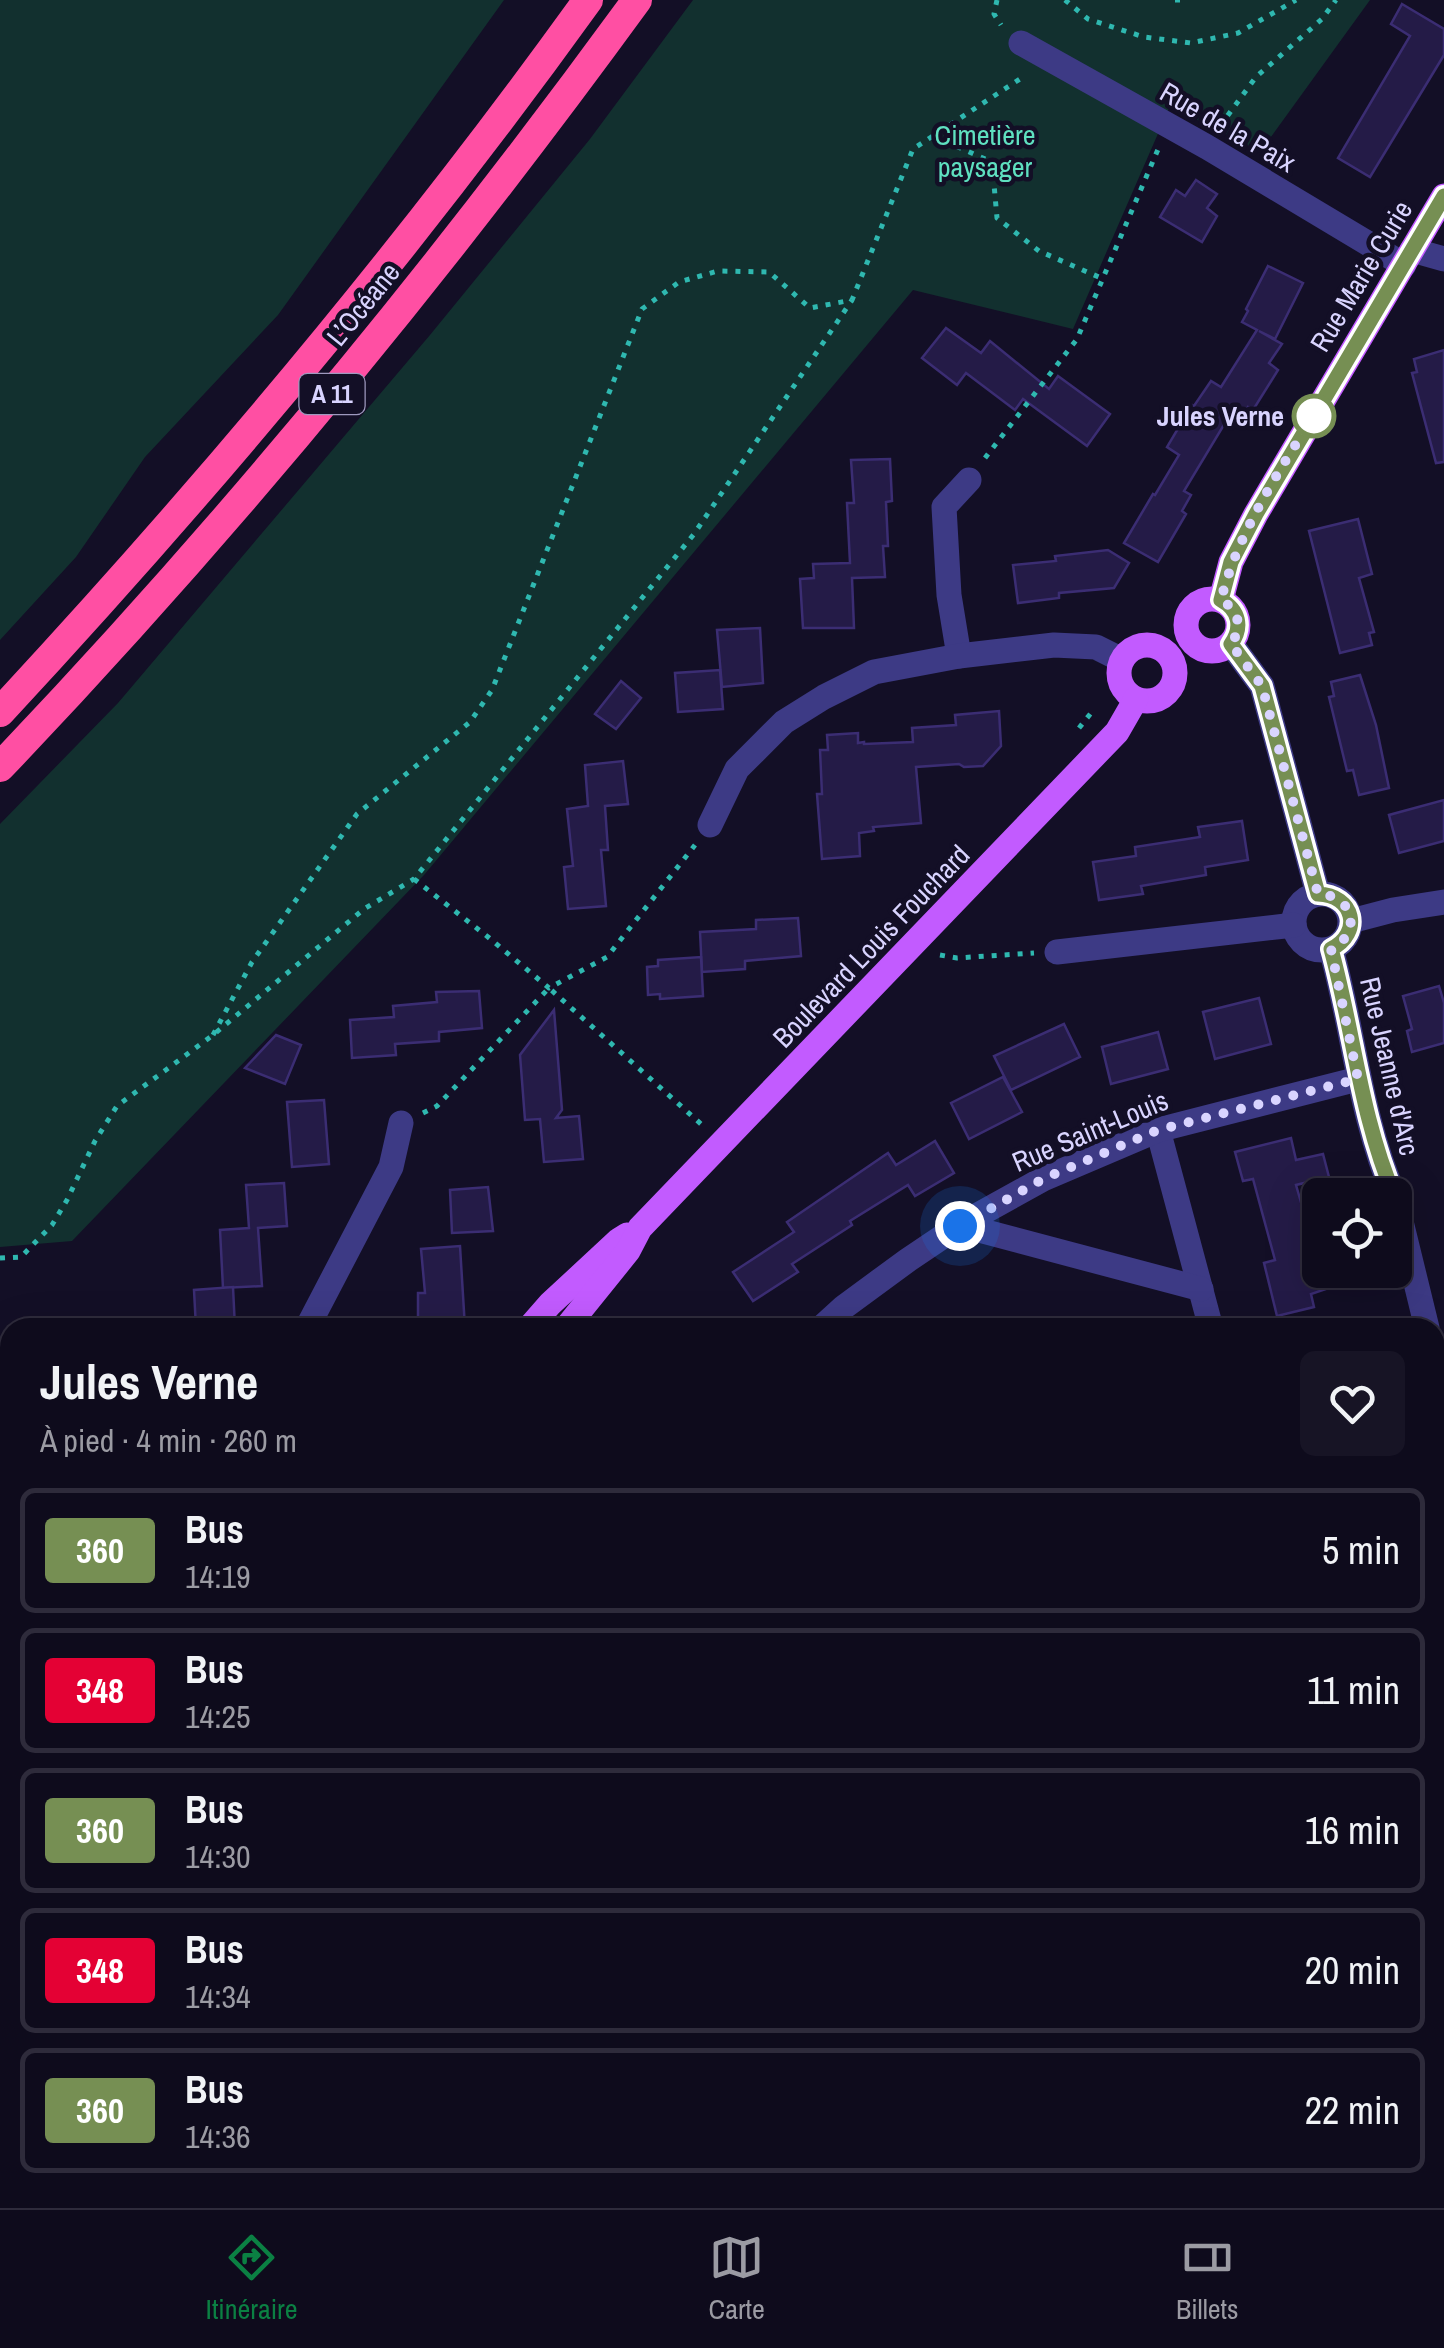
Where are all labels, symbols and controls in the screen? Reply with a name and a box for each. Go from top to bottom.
street label: Rue de la Paix [1153,73,1303,181]
park label: Cimetière paysager [935,116,1035,186]
street label: Rue Marie Curie [1301,193,1421,359]
street label: L’Océane [318,254,408,354]
road number: A 11 [300,374,364,414]
marker: Jules Verne [1293,395,1335,437]
place label: Jules Verne [1157,397,1284,435]
street label: Boulevard Louis Fouchard [764,836,978,1056]
street label: Rue Jeanne d'Arc [1351,973,1429,1159]
street label: Rue Saint-Louis [1006,1081,1174,1181]
map controls [1302,1178,1412,1288]
button: locate [1302,1178,1412,1288]
your location [935,1201,985,1251]
text: Jules Verne [40,1349,258,1414]
button: heart [1300,1351,1405,1456]
text: À pied · 4 min · 260 m [40,1419,297,1462]
text: Bus [185,1504,244,1555]
text: 5 min [1322,1525,1400,1576]
text: 360 [76,1527,124,1574]
text: 14:19 [185,1555,251,1598]
text: Bus [185,1644,244,1695]
text: 11 min [1307,1665,1400,1716]
text: 348 [76,1667,124,1714]
text: 14:25 [185,1695,251,1738]
text: Bus [185,1784,244,1835]
text: 16 min [1305,1805,1400,1856]
text: 360 [76,1807,124,1854]
text: 14:30 [185,1835,251,1878]
text: Bus [185,1924,244,1975]
text: 20 min [1305,1945,1400,1996]
text: 348 [76,1947,124,1994]
text: 14:34 [185,1975,251,2018]
text: Bus [185,2064,244,2115]
text: 22 min [1305,2085,1400,2136]
text: 360 [76,2087,124,2134]
text: 14:36 [185,2115,251,2158]
tab: Itinéraire [206,2230,297,2328]
tab: Carte [709,2230,765,2328]
tab: Billets [1176,2230,1238,2328]

